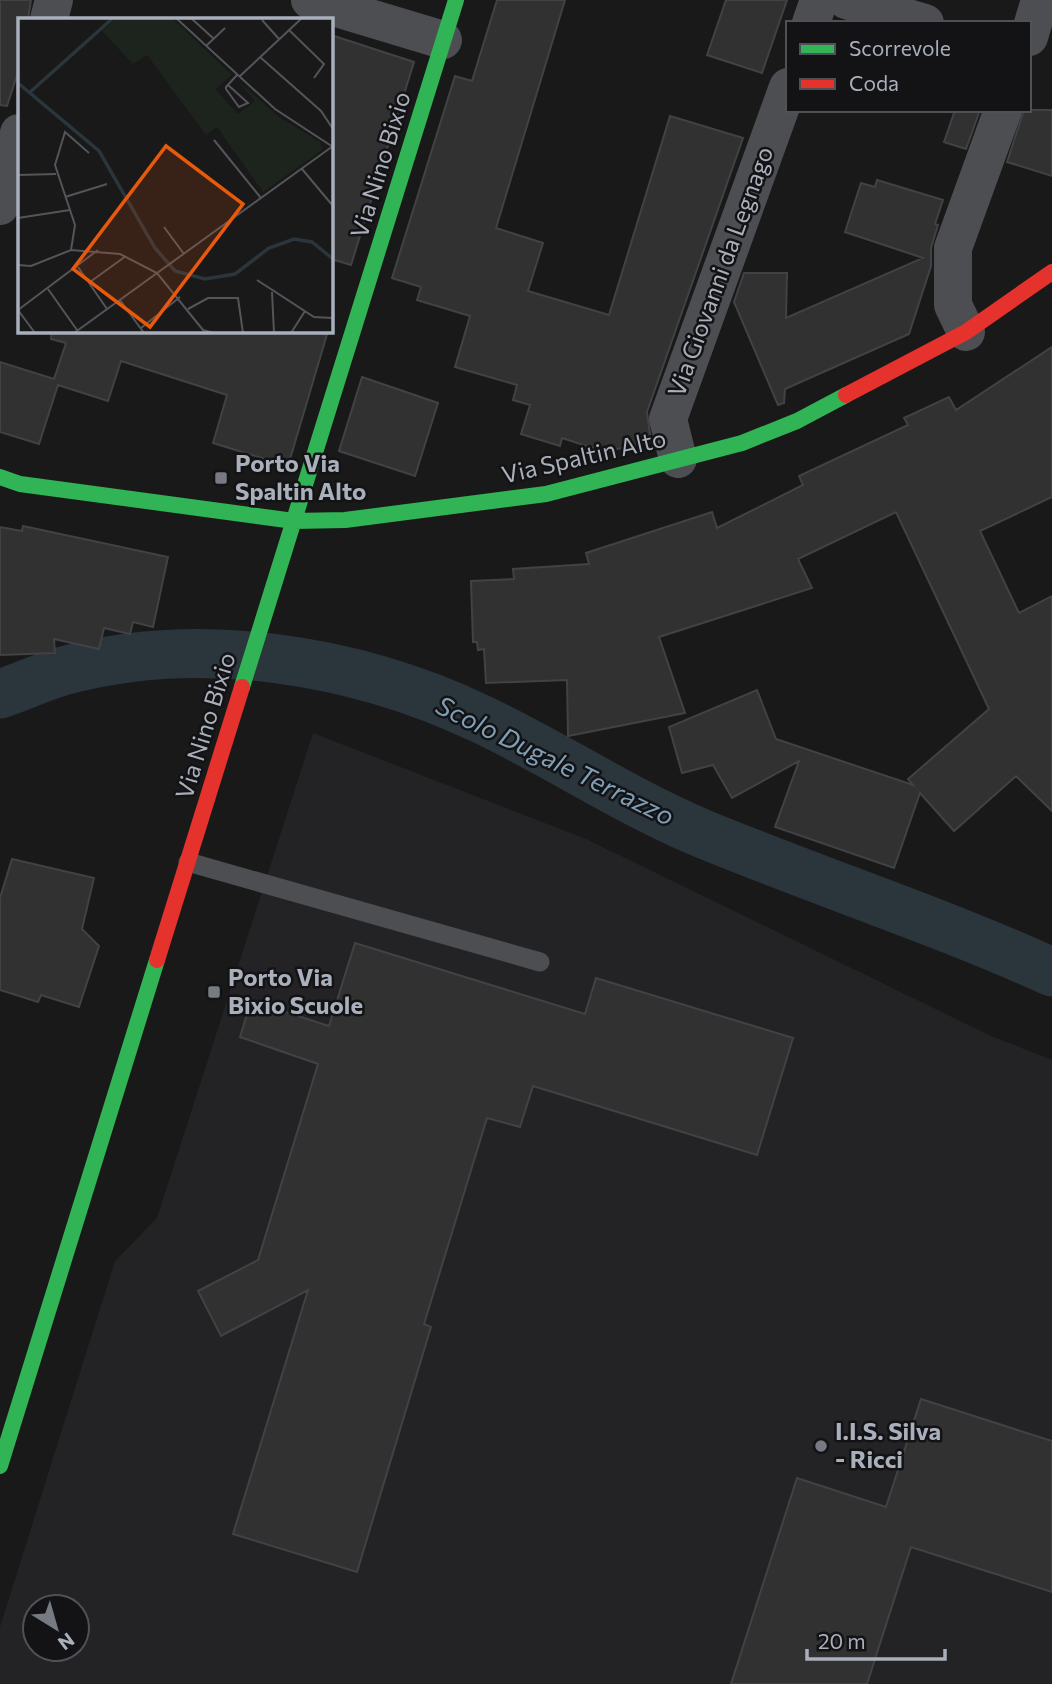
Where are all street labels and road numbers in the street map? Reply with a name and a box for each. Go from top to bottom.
street label: Via Nino Bixio [344,88,416,241]
street label: Via Giovanni da Legnago [661,142,778,401]
street label: Via Spaltin Alto [499,423,669,489]
street label: Via Nino Bixio [169,649,241,802]

